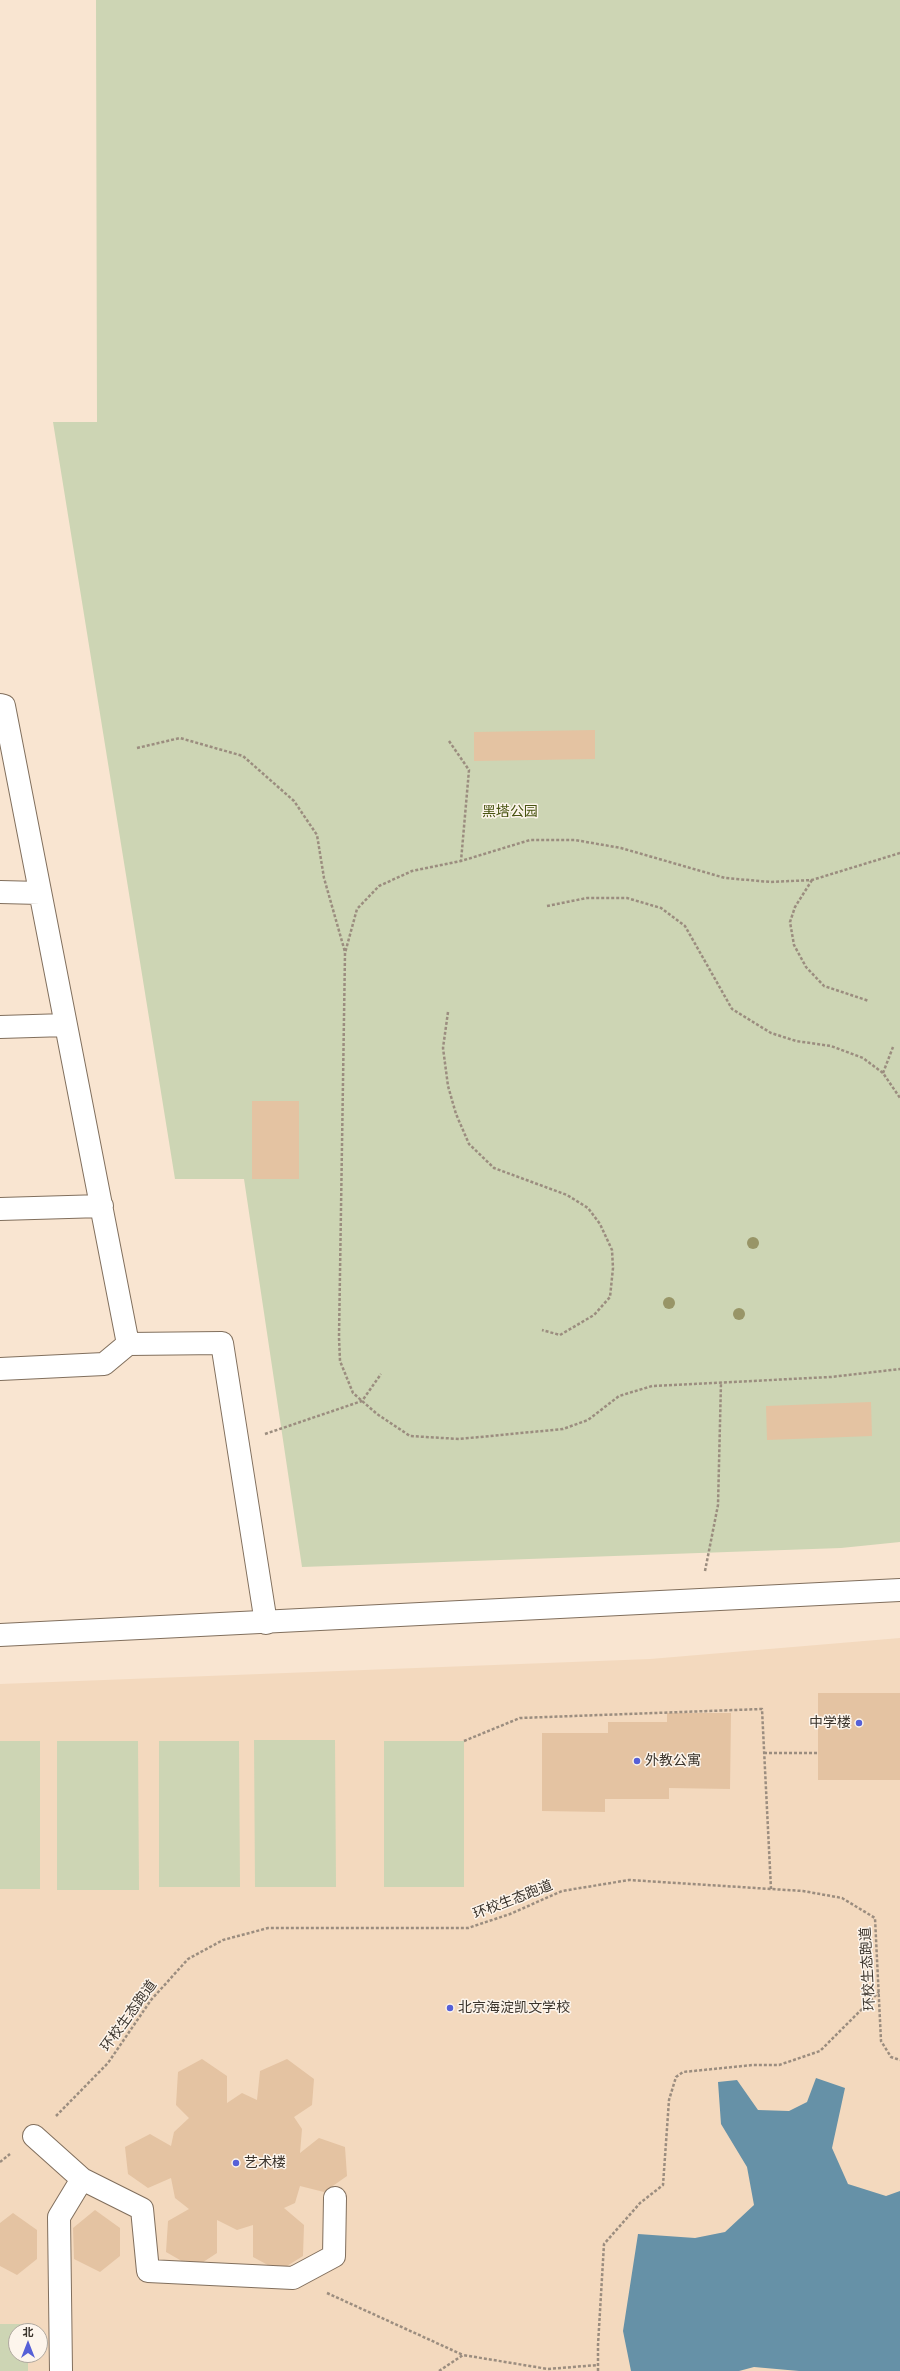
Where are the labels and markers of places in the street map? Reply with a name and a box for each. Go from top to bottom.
place label: 中学楼 [809,1715,851,1731]
marker: 中学楼 [854,1718,864,1728]
place label: 外教公寓 [645,1753,701,1769]
marker: 外教公寓 [632,1756,642,1766]
place label: 北京海淀凯文学校 [458,2000,570,2016]
marker: 北京海淀凯文学校 [445,2003,455,2013]
place label: 艺术楼 [244,2155,286,2171]
marker: 艺术楼 [231,2158,241,2168]

